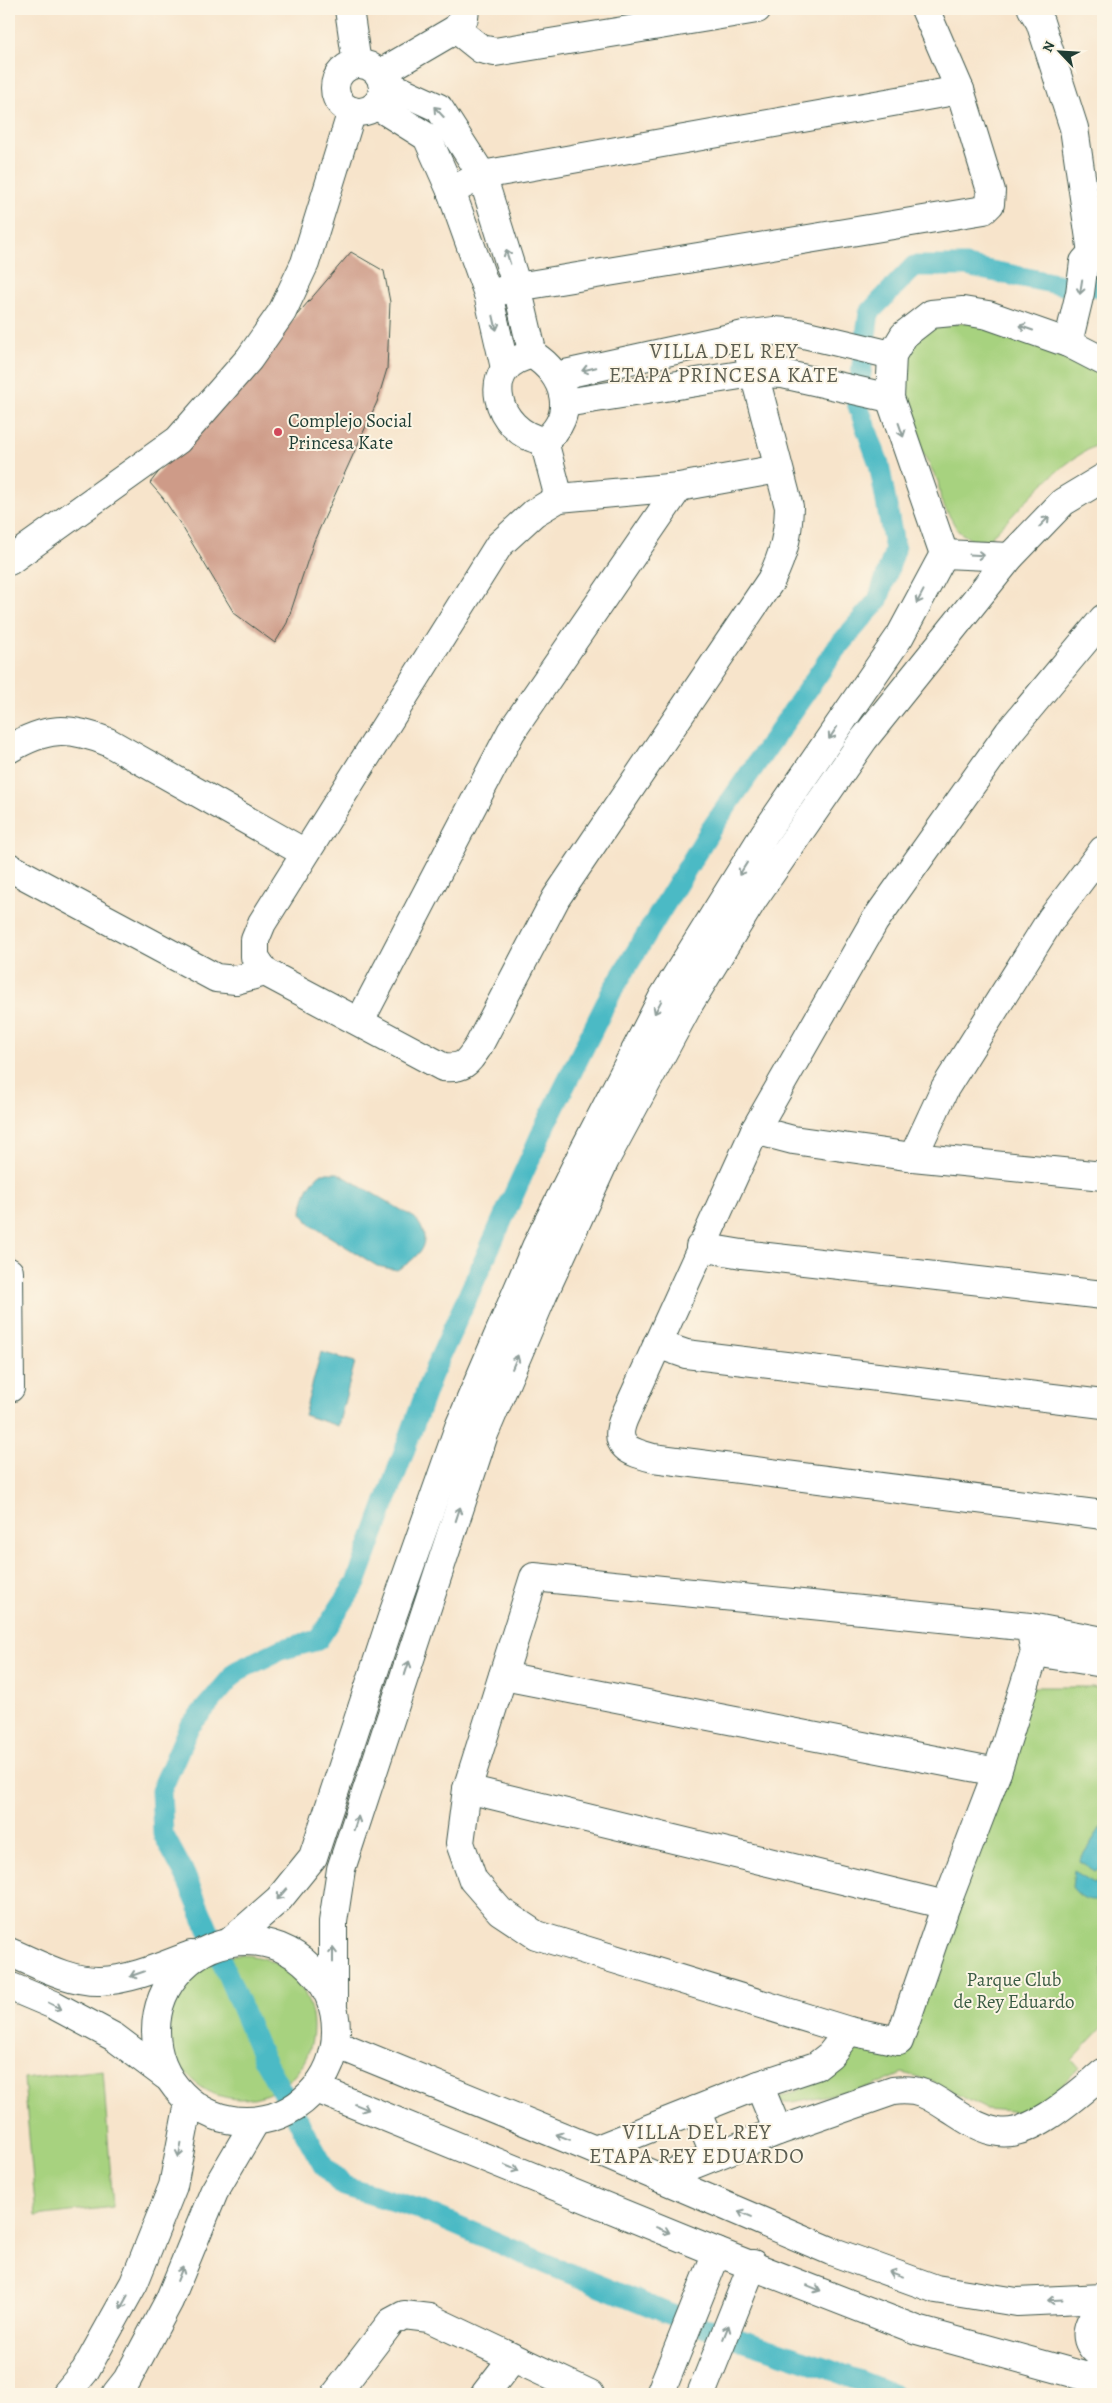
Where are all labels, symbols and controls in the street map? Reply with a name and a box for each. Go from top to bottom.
north arrow [1034,28,1084,78]
text: N [1038,38,1059,55]
one-way arrow [433,106,445,118]
one-way arrow [503,249,512,265]
one-way arrow [1075,279,1085,295]
one-way arrow [491,315,500,331]
one-way arrow [1018,323,1034,333]
district label: VILLA DEL REY ETAPA PRINCESA KATE [609,337,839,389]
one-way arrow [582,365,598,374]
place label: Complejo Social Princesa Kate [288,408,412,456]
one-way arrow [897,422,906,437]
marker: Complejo Social Princesa Kate [272,426,284,438]
one-way arrow [1038,515,1050,528]
one-way arrow [968,550,985,560]
one-way arrow [915,589,925,604]
one-way arrow [828,726,838,740]
one-way arrow [737,861,747,875]
one-way arrow [653,999,662,1014]
one-way arrow [511,1355,520,1370]
one-way arrow [454,1507,463,1522]
one-way arrow [403,1661,412,1677]
one-way arrow [352,1815,361,1831]
one-way arrow [276,1888,287,1901]
one-way arrow [328,1947,338,1963]
park label: Parque Club de Rey Eduardo [953,1967,1075,2015]
one-way arrow [130,1970,145,1979]
one-way arrow [47,2001,62,2011]
one-way arrow [354,2103,369,2112]
district label: VILLA DEL REY ETAPA REY EDUARDO [589,2118,805,2170]
one-way arrow [556,2131,571,2141]
one-way arrow [175,2142,184,2158]
one-way arrow [504,2164,519,2174]
one-way arrow [738,2208,753,2218]
one-way arrow [655,2225,670,2235]
one-way arrow [176,2267,185,2282]
one-way arrow [889,2269,904,2278]
one-way arrow [806,2284,821,2294]
one-way arrow [118,2294,128,2308]
one-way arrow [1047,2296,1063,2305]
one-way arrow [722,2325,731,2340]

